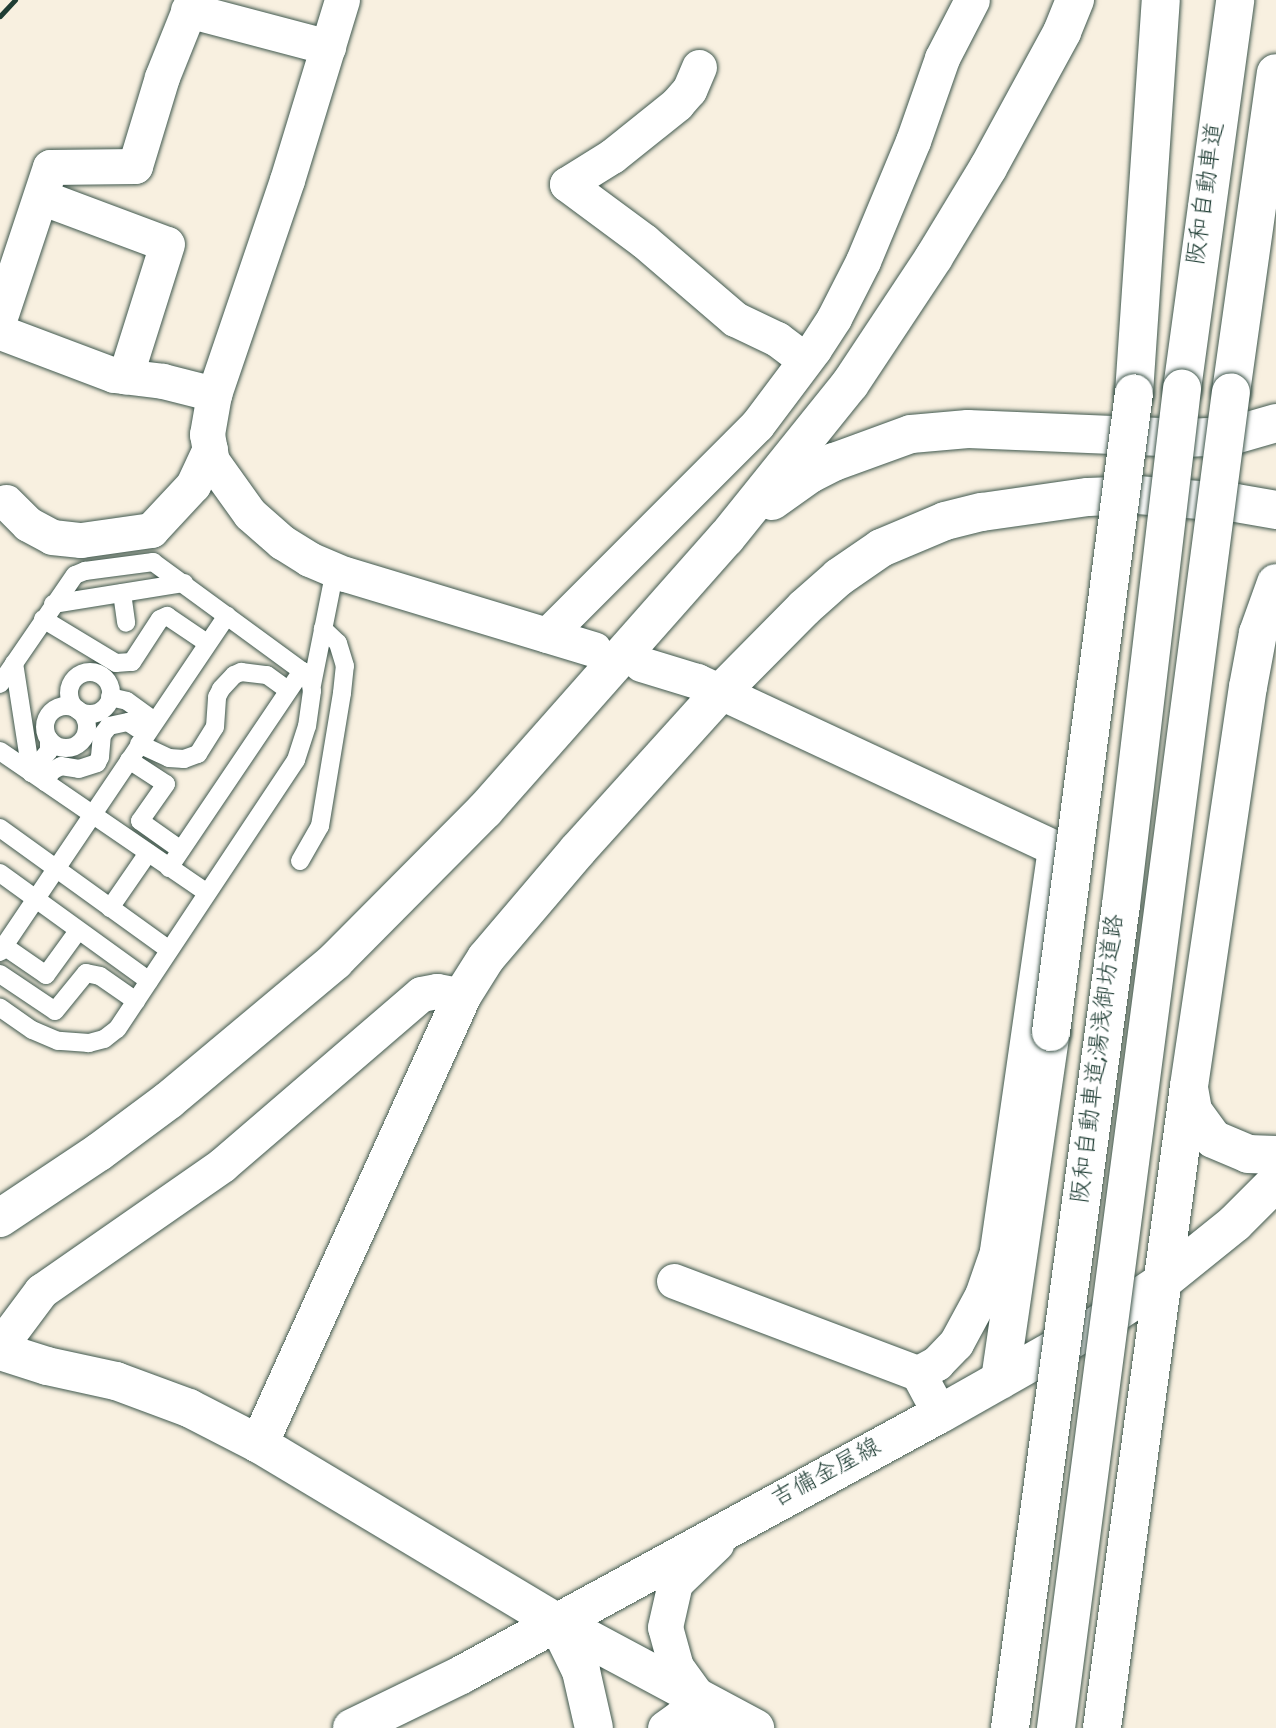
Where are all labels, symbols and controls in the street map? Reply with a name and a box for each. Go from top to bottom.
street label: 阪和自動車道 [1184,121,1232,267]
street label: 阪和自動車道;湯浅御坊道路 [1068,912,1132,1206]
street label: 吉備金屋線 [767,1434,887,1516]

